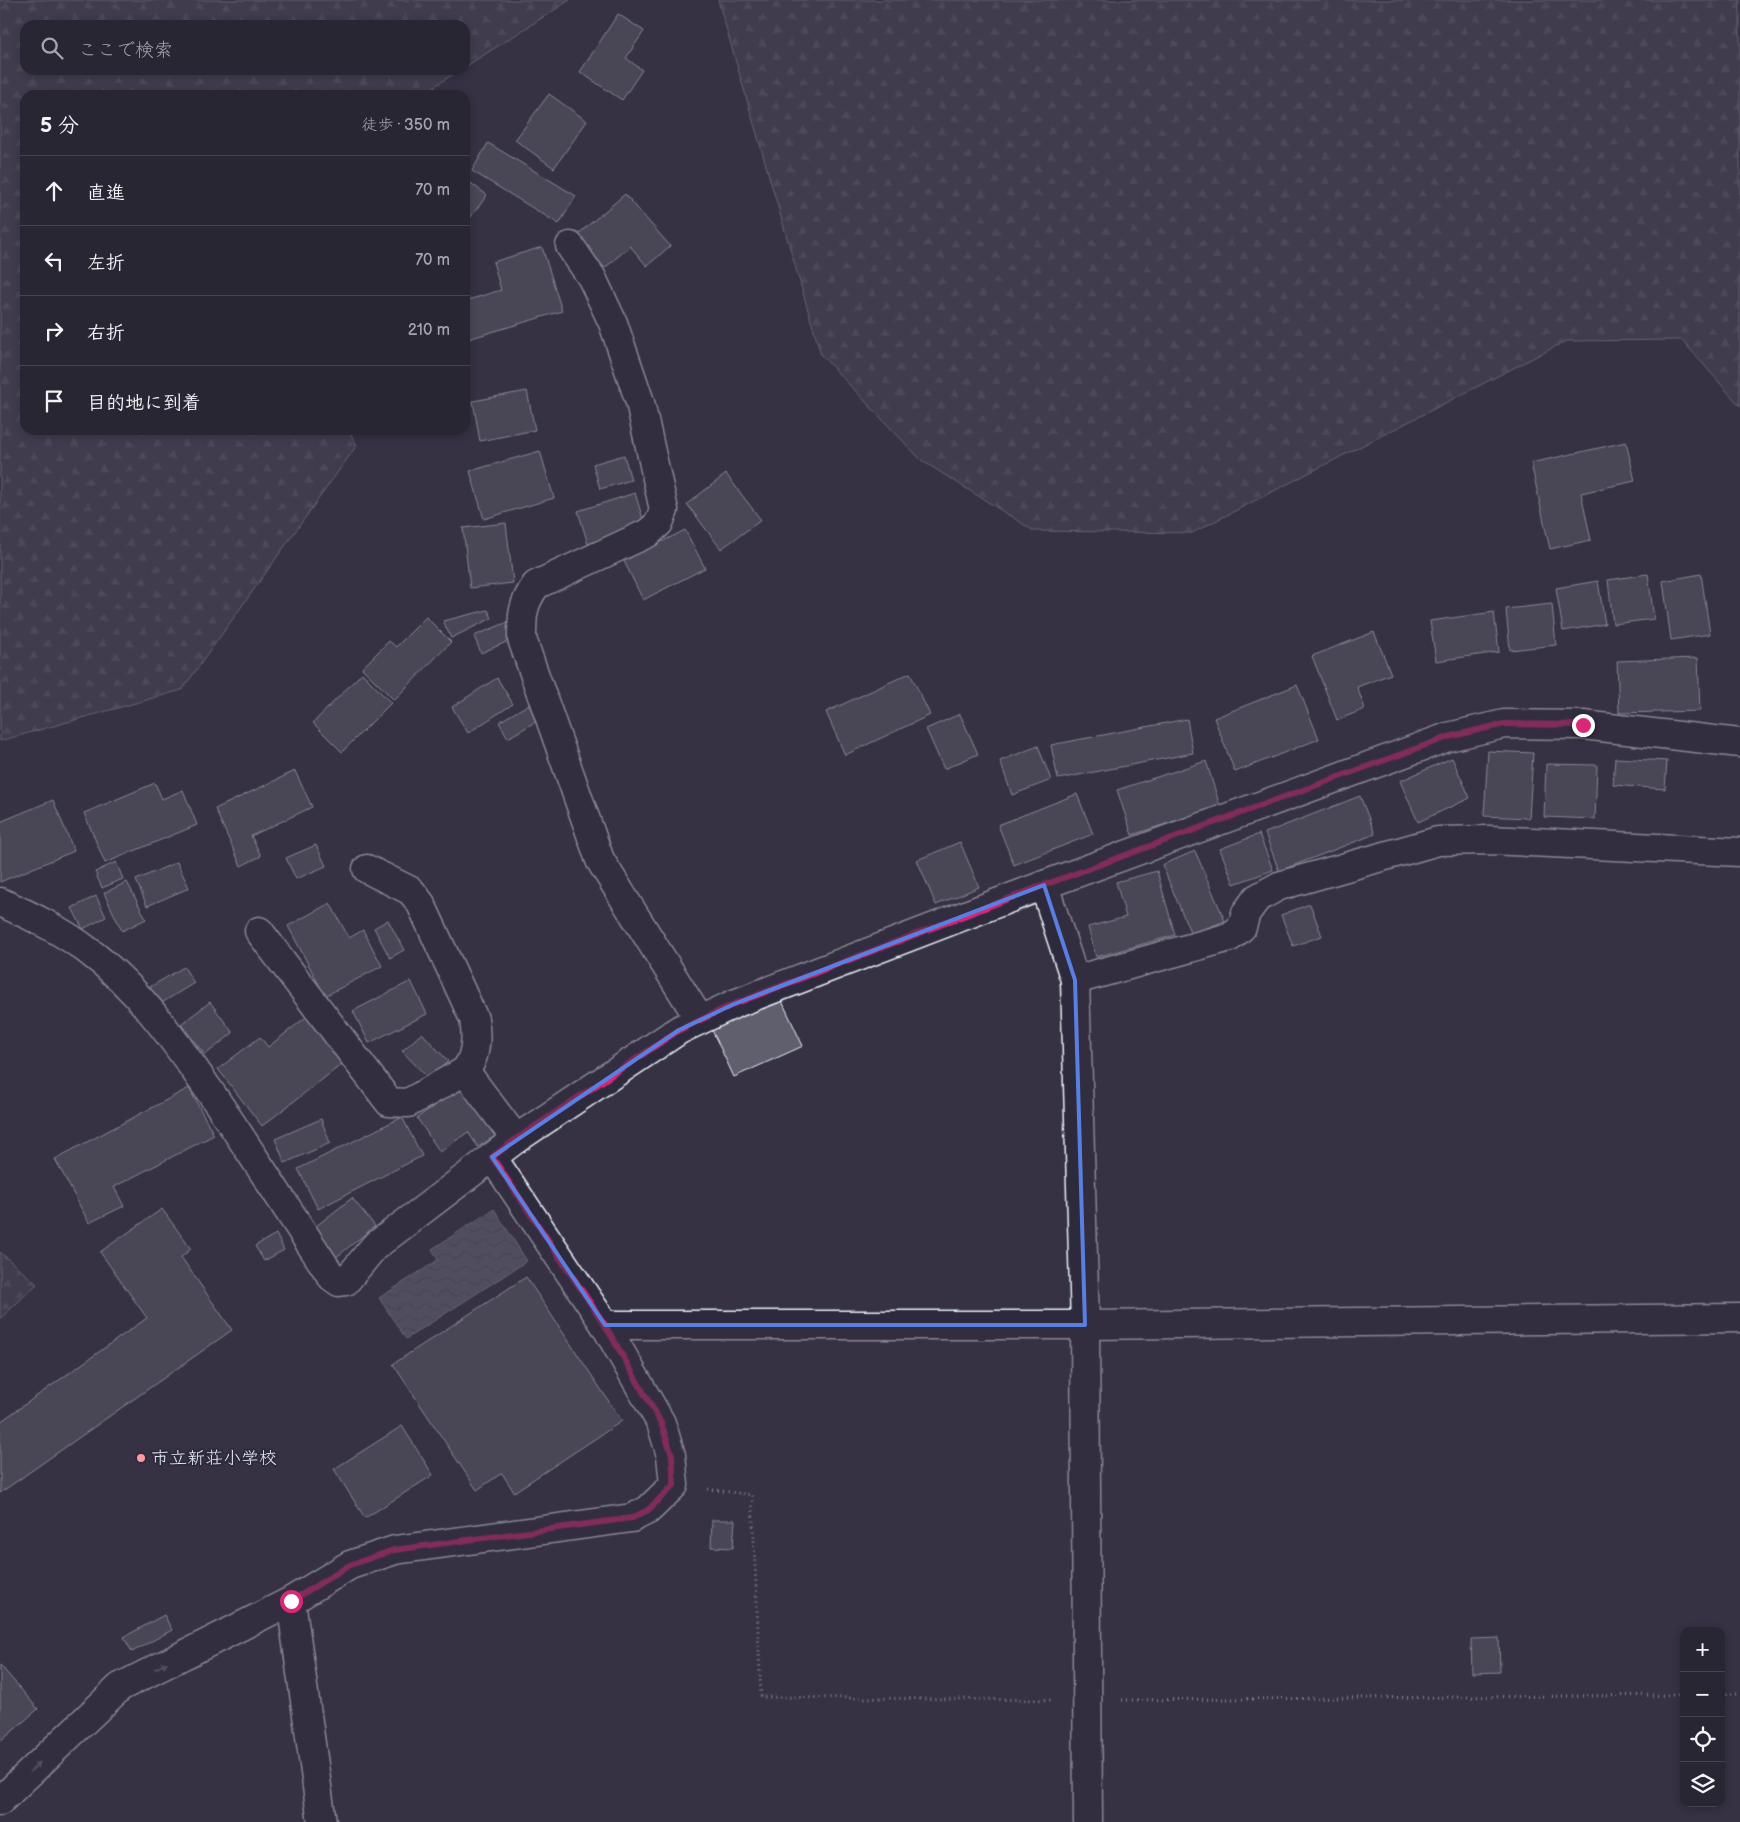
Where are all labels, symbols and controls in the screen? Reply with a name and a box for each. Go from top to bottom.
search box [20,20,470,75]
icon: search [38,34,66,62]
text: ここで検索 [78,39,173,62]
text: 5 分 [40,113,79,138]
text: 徒歩 · 350 m [362,116,450,135]
icon: ahead [40,177,68,205]
text: 70 m [415,181,450,200]
text: 直進 [87,182,125,205]
icon: left [40,247,68,275]
text: 70 m [415,251,450,270]
text: 左折 [87,252,125,275]
icon: right [40,317,68,345]
text: 210 m [408,321,450,340]
text: 右折 [87,322,125,345]
icon: arrive [40,387,68,415]
text: 目的地に到着 [87,392,201,415]
route end [1572,714,1595,737]
place label: 市立新荘小学校 [151,1448,277,1469]
marker: 市立新荘小学校 [135,1452,147,1464]
route start [280,1590,303,1613]
map controls [1680,1627,1725,1807]
button: + [1680,1627,1725,1672]
one-way arrow [154,1662,168,1670]
button: − [1680,1672,1725,1717]
button: locate [1680,1717,1725,1762]
one-way arrow [29,1761,41,1773]
button: layers [1680,1762,1725,1807]

